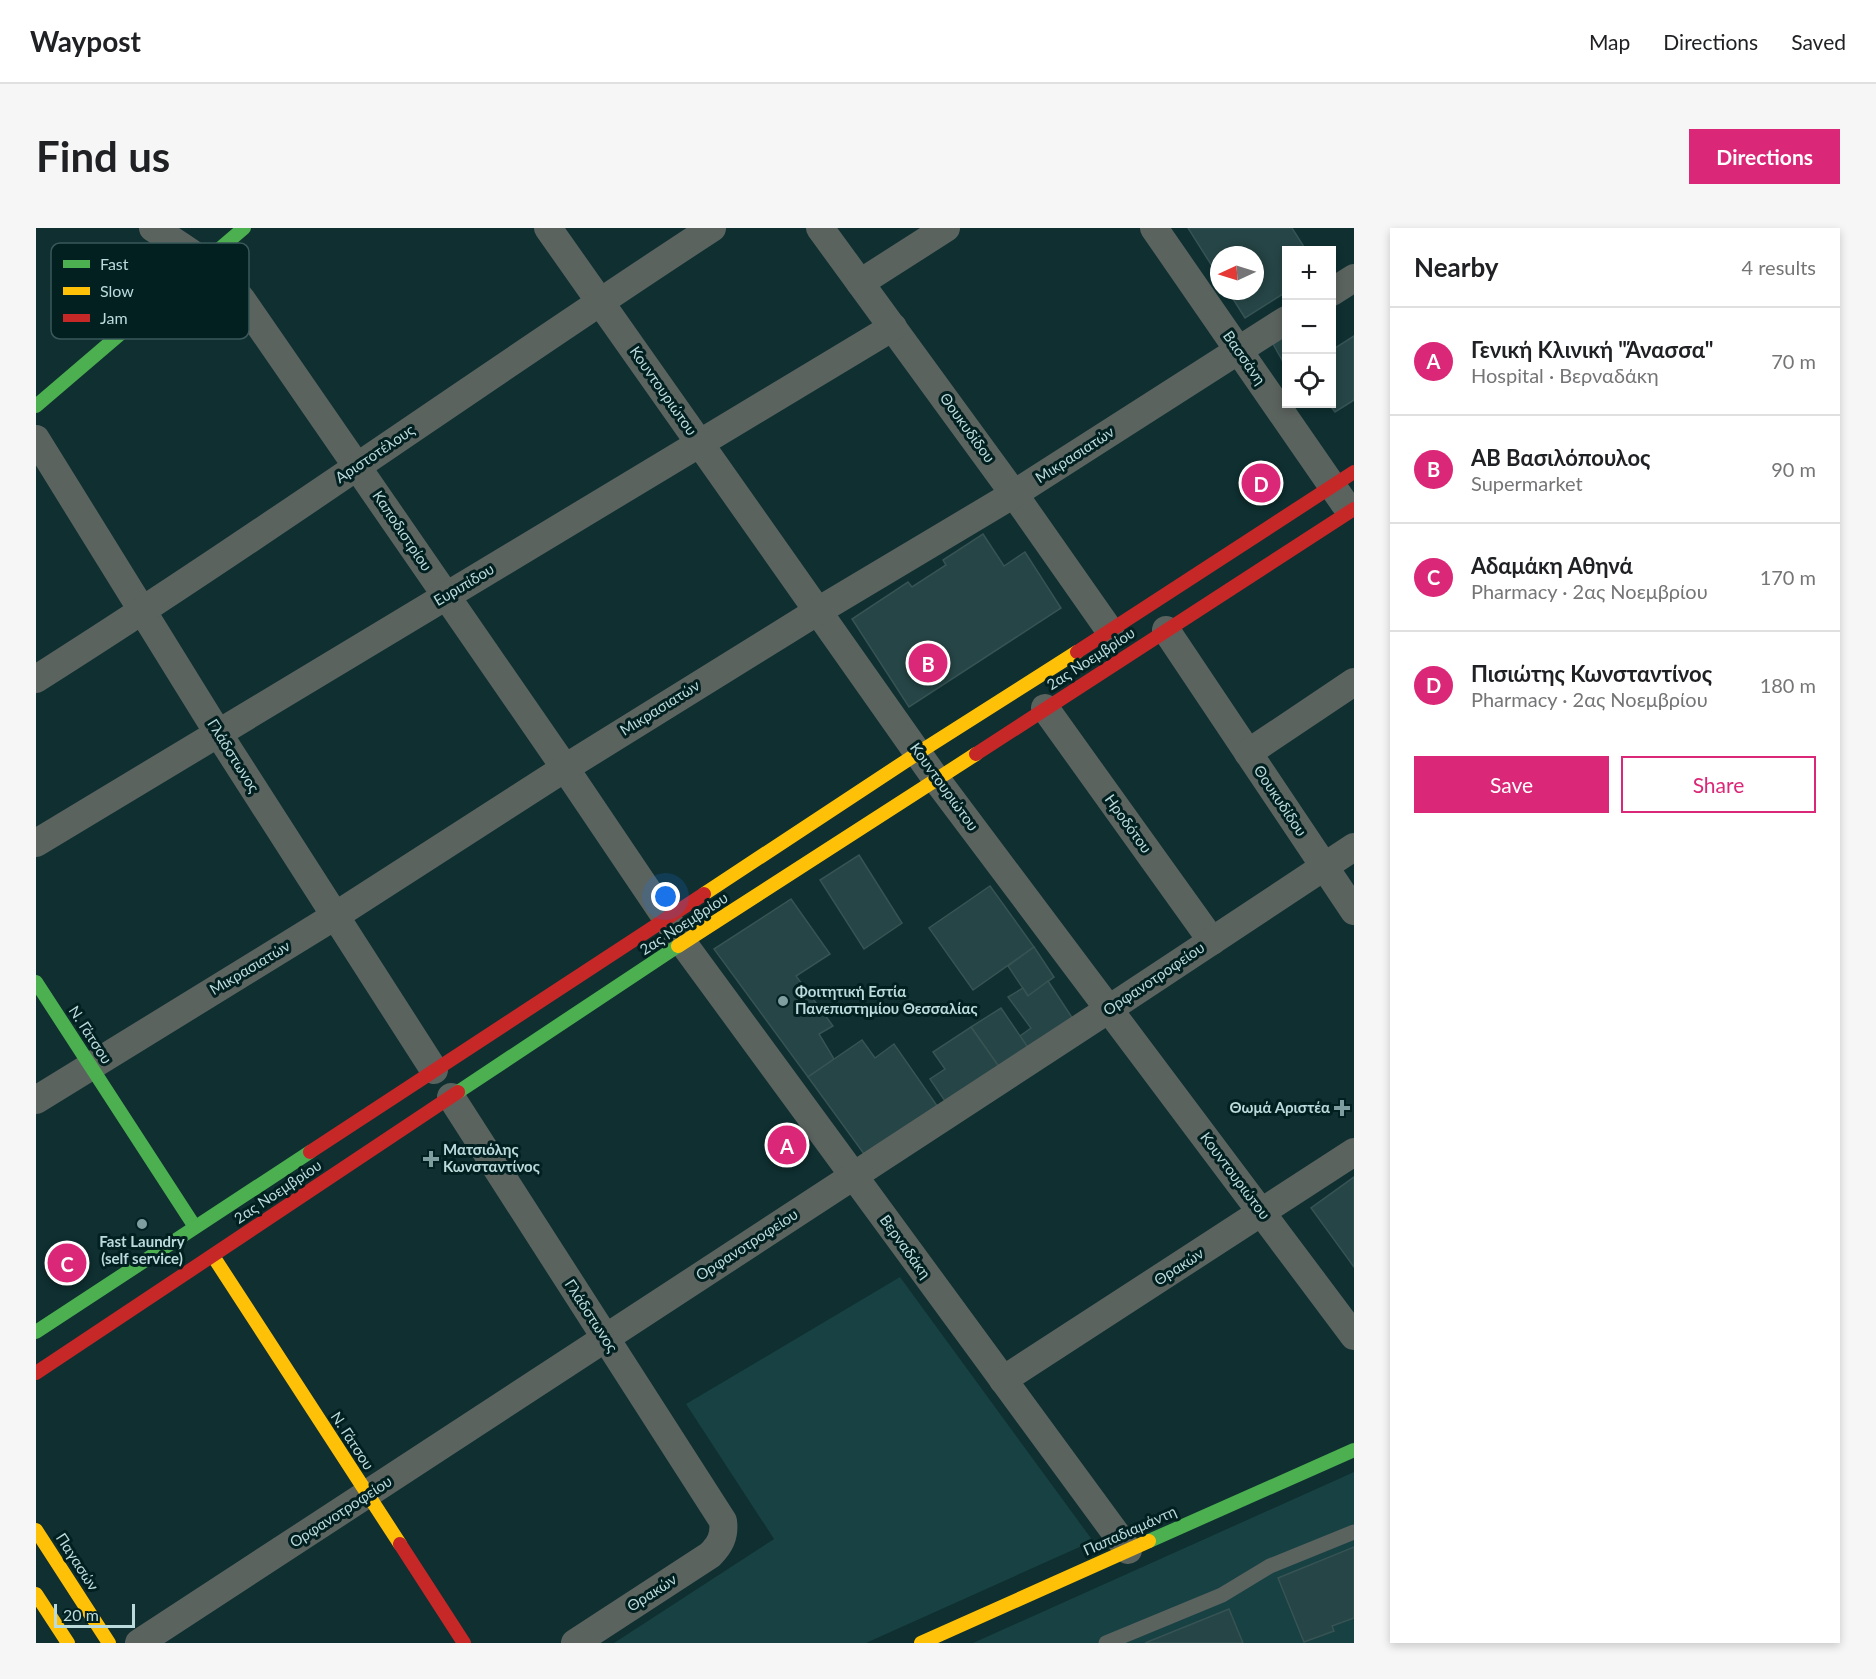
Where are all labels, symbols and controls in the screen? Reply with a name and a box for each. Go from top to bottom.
text: Waypost [30,24,141,58]
text: Map [1589,29,1630,54]
text: Directions [1663,29,1758,54]
text: Saved [1791,29,1846,54]
button: Directions [1689,129,1840,184]
text: Find us [36,131,170,181]
legend [51,243,249,339]
north arrow [1210,246,1264,300]
map controls [1282,246,1336,408]
button: + [1282,246,1336,300]
text: Nearby [1414,251,1499,283]
text: Fast [100,254,129,273]
text: 4 results [1741,255,1816,279]
text: Slow [100,281,134,300]
button: − [1282,300,1336,354]
text: Jam [100,308,128,327]
street label: Βασσάνη [1220,327,1270,388]
text: Γενική Κλινική "Άνασσα" [1471,336,1713,363]
street label: Κουντουριώτου [626,342,701,438]
text: A [1427,349,1440,373]
text: 70 m [1771,349,1816,373]
button: locate [1282,354,1336,408]
text: Hospital · Βερναδάκη [1471,363,1659,387]
street label: Θουκυδίδου [936,389,999,466]
street label: Αριστοτέλους [331,420,418,486]
street label: Μικρασιατών [1032,422,1117,486]
text: ΑΒ Βασιλόπουλος [1471,444,1650,471]
text: B [1427,457,1440,481]
text: 90 m [1771,457,1816,481]
pin: D [1242,460,1280,506]
text: Supermarket [1471,471,1583,495]
street label: Καποδιστρίου [369,487,436,574]
text: Αδαμάκη Αθηνά [1471,552,1633,579]
street label: Ευριπίδου [430,559,497,609]
text: C [1427,565,1440,589]
text: 170 m [1760,565,1816,589]
text: Pharmacy · 2ας Νοεμβρίου [1471,579,1708,603]
street label: 2ας Νοεμβρίου [1043,623,1138,693]
pin: B [908,640,948,686]
text: Πισιώτης Κωνσταντίνος [1471,660,1712,687]
text: D [1426,673,1441,697]
text: 180 m [1760,673,1816,697]
street label: Μικρασιατών [616,675,703,739]
text: Pharmacy · 2ας Νοεμβρίου [1471,687,1708,711]
street label: Γλάδστωνος [204,715,264,796]
street label: Κουντουριώτου [907,739,983,834]
button: Save [1414,756,1609,813]
button: Share [1621,756,1816,813]
street label: Θουκυδίδου [1250,761,1311,839]
street label: Ηροδότου [1101,791,1156,856]
your location [651,882,680,911]
street label: 2ας Νοεμβρίου [636,888,731,958]
street label: Μικρασιατών [206,936,293,998]
street label: Ορφανοτροφείου [1099,938,1207,1019]
place label: Φοιτητική Εστία Πανεπιστημίου Θεσσαλίας [795,982,978,1017]
marker: Φοιτητική Εστία Πανεπιστημίου Θεσσαλίας [776,994,790,1008]
street label: Ν. Γάτσου [65,1002,116,1067]
place label: Θωμά Αριστέα [1229,1098,1330,1116]
marker: Θωμά Αριστέα [1335,1101,1349,1115]
pin: A [768,1122,807,1168]
street label: Κουντουριώτου [1197,1128,1274,1223]
place label: Ματσιόλης Κωνσταντίνος [443,1140,540,1175]
marker: Ματσιόλης Κωνσταντίνος [424,1152,438,1166]
street label: 2ας Νοεμβρίου [230,1155,325,1227]
street label: Ορφανοτροφείου [692,1204,801,1284]
street label: Βερναδάκη [877,1211,935,1282]
marker: Fast Laundry (self service) [135,1217,149,1231]
place label: Fast Laundry (self service) [99,1232,185,1267]
pin: C [48,1240,87,1286]
street label: Θρακών [1150,1243,1207,1289]
street label: Γλάδστωνος [562,1276,622,1355]
street label: Ν. Γάτσου [327,1408,378,1473]
street label: Ορφανοτροφείου [286,1471,395,1551]
street label: Παπαδιαμάντη [1080,1501,1179,1559]
street label: Παγασών [53,1529,103,1594]
street label: Θρακών [623,1569,680,1615]
scale bar [54,1601,135,1628]
text: 20 m [63,1605,99,1624]

